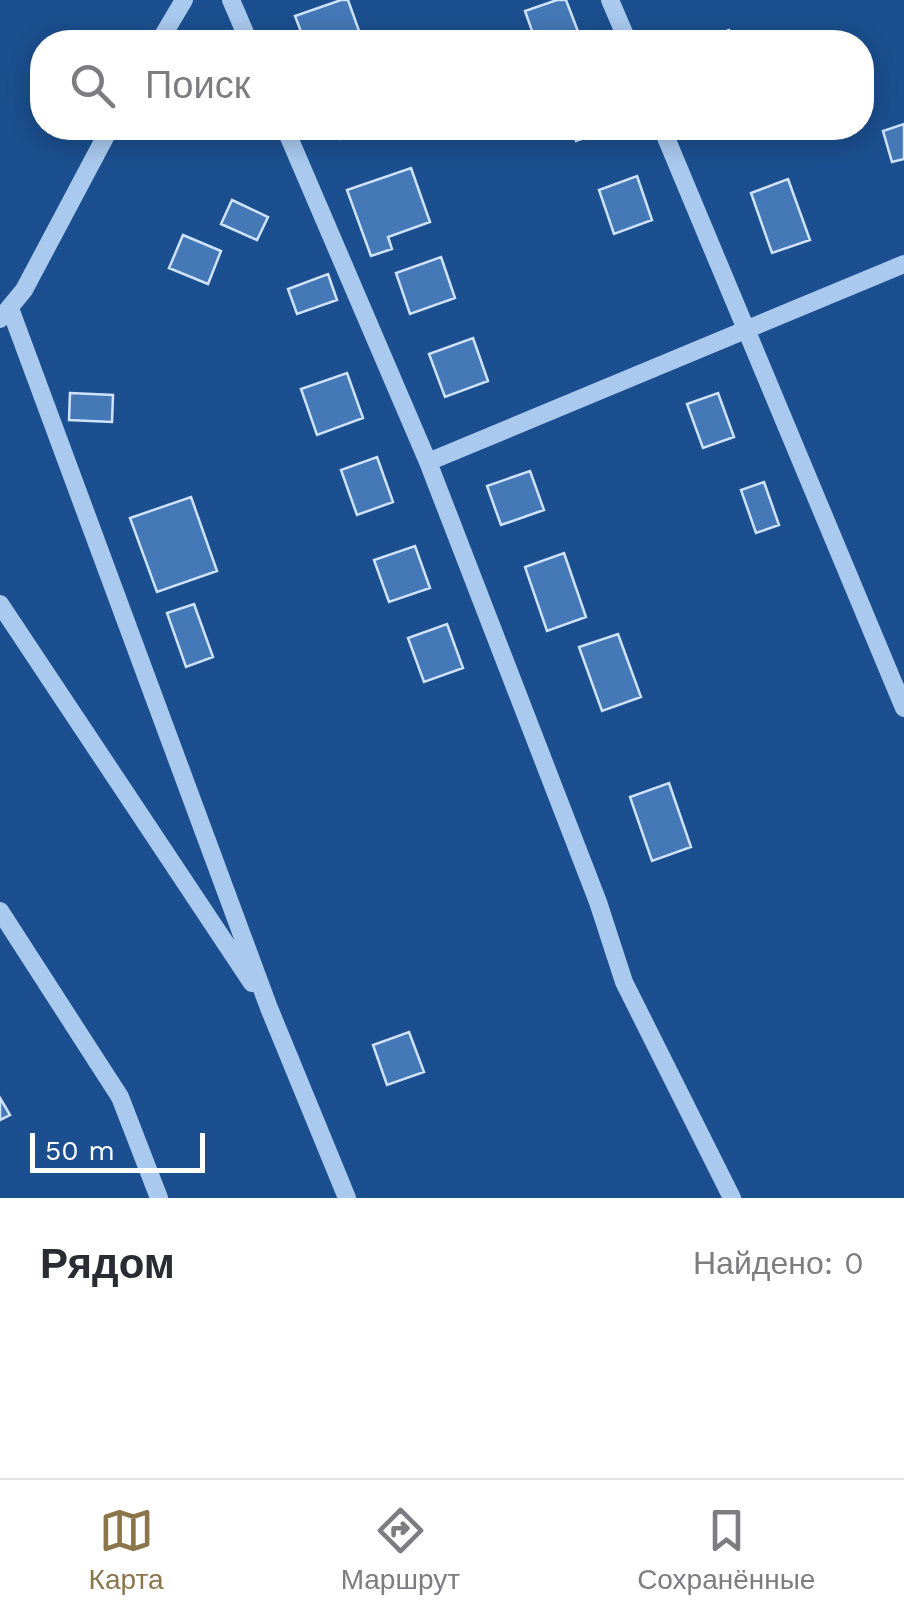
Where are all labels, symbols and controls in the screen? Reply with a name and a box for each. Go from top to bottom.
search box [30,30,874,140]
icon: search [65,58,120,113]
text: Поиск [145,63,250,107]
scale bar [30,1128,205,1172]
text: 50 m [45,1134,115,1167]
text: Рядом [40,1239,175,1288]
text: Найдено: 0 [693,1244,864,1282]
tab: Карта [89,1503,164,1596]
tab: Маршрут [341,1503,460,1596]
tab: Сохранённые [637,1503,815,1596]

